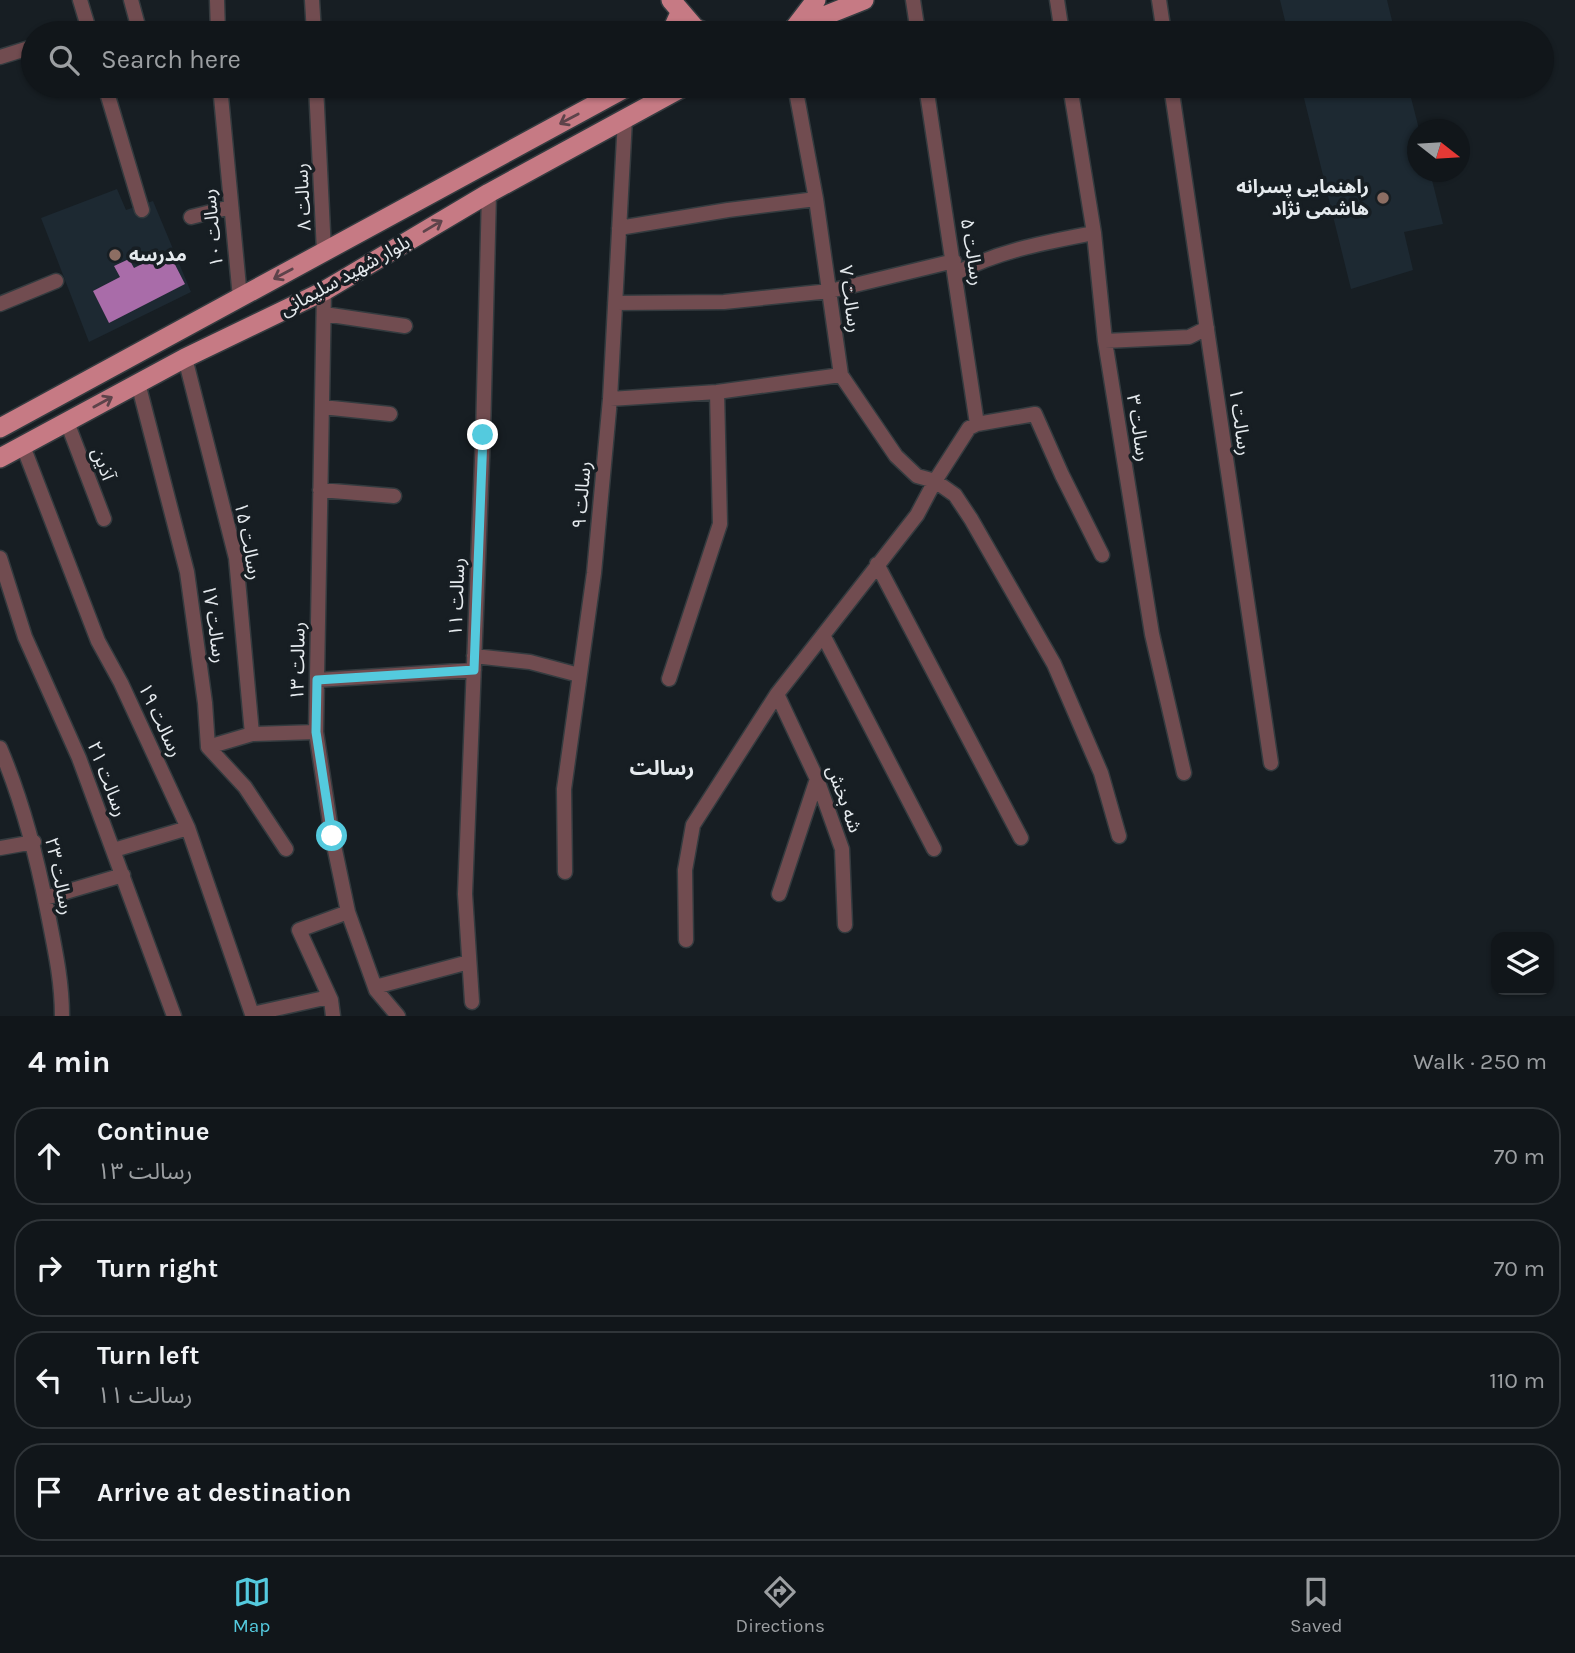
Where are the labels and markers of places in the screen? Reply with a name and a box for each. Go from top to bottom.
place label: راهنمایی پسرانه هاشمی نژاد [1236,176,1369,220]
marker: راهنمایی پسرانه هاشمی نژاد [1375,190,1391,206]
place label: مدرسه [129,244,187,266]
marker: مدرسه [107,247,123,263]

